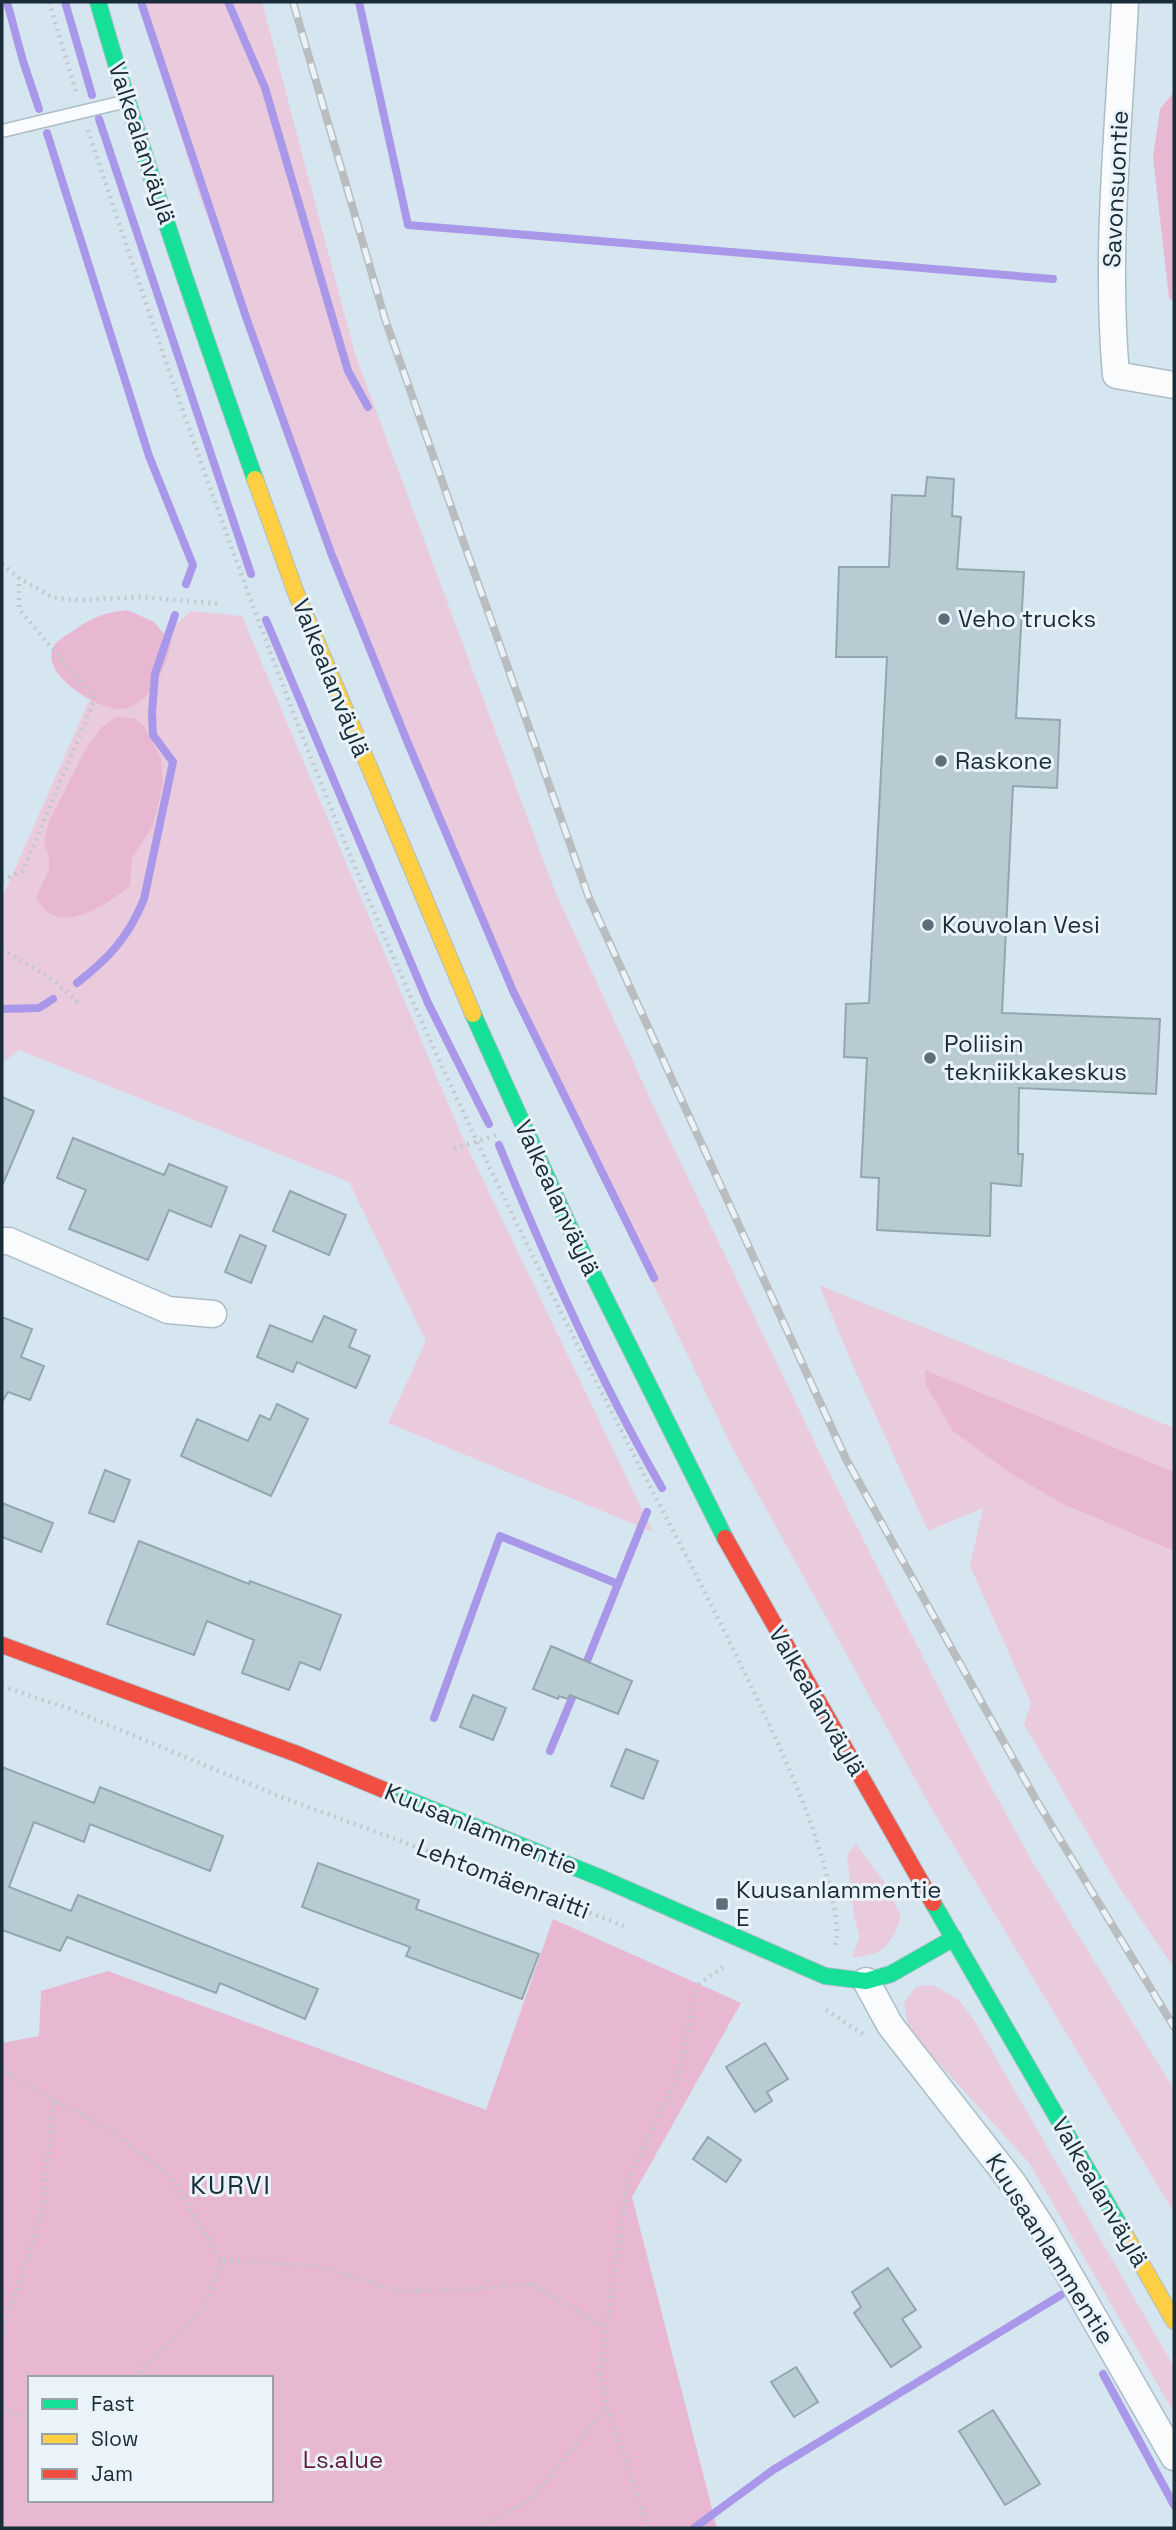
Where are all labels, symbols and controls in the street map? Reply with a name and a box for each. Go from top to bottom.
street label: Valkealanväylä [102,58,183,228]
street label: Savonsuontie [1096,109,1135,268]
street label: Valkealanväylä [286,594,377,762]
place label: Veho trucks [958,603,1096,634]
marker: Veho trucks [936,611,952,627]
place label: Raskone [955,745,1053,776]
marker: Raskone [933,753,949,769]
place label: Kouvolan Vesi [942,909,1100,940]
marker: Kouvolan Vesi [920,917,936,933]
place label: Poliisin tekniikkakeskus [944,1028,1127,1087]
marker: Poliisin tekniikkakeskus [922,1050,938,1066]
street label: Valkealanväylä [508,1115,607,1281]
street label: Valkealanväylä [762,1620,873,1782]
street label: Kuusanlammentie [380,1776,582,1881]
street label: Lehtomäenraitti [412,1831,594,1926]
place label: Kuusanlammentie E [736,1874,942,1933]
marker: Kuusanlammentie E [714,1896,730,1912]
street label: Valkealanväylä [1045,2111,1156,2273]
street label: Kuusaanlammentie [979,2148,1122,2350]
district label: KURVI [190,2168,272,2202]
legend [28,2376,273,2502]
text: Fast [91,2390,135,2417]
text: Slow [91,2425,139,2452]
park label: Ls.alue [303,2444,383,2475]
text: Jam [91,2460,133,2487]

